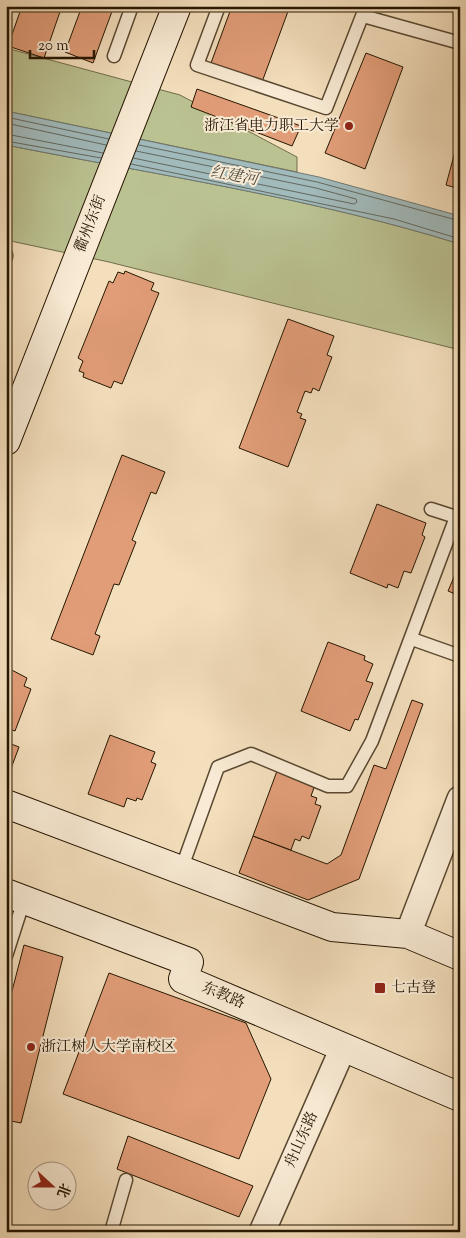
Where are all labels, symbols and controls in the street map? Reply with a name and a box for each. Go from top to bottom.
scale bar [30,28,94,60]
text: 20 m [38,36,69,57]
place label: 浙江省电力职工大学 [204,116,339,137]
marker: 浙江省电力职工大学 [343,120,355,132]
water label: 红建河 [208,162,263,193]
street label: 衢州东街 [70,192,112,256]
street label: 东教路 [198,978,248,1014]
place label: 七古登 [391,978,436,999]
marker: 七古登 [373,981,387,995]
place label: 浙江树人大学南校区 [41,1037,176,1058]
marker: 浙江树人大学南校区 [25,1041,37,1053]
street label: 舟山东路 [280,1108,324,1172]
north arrow [28,1160,78,1210]
text: 北 [50,1180,74,1200]

